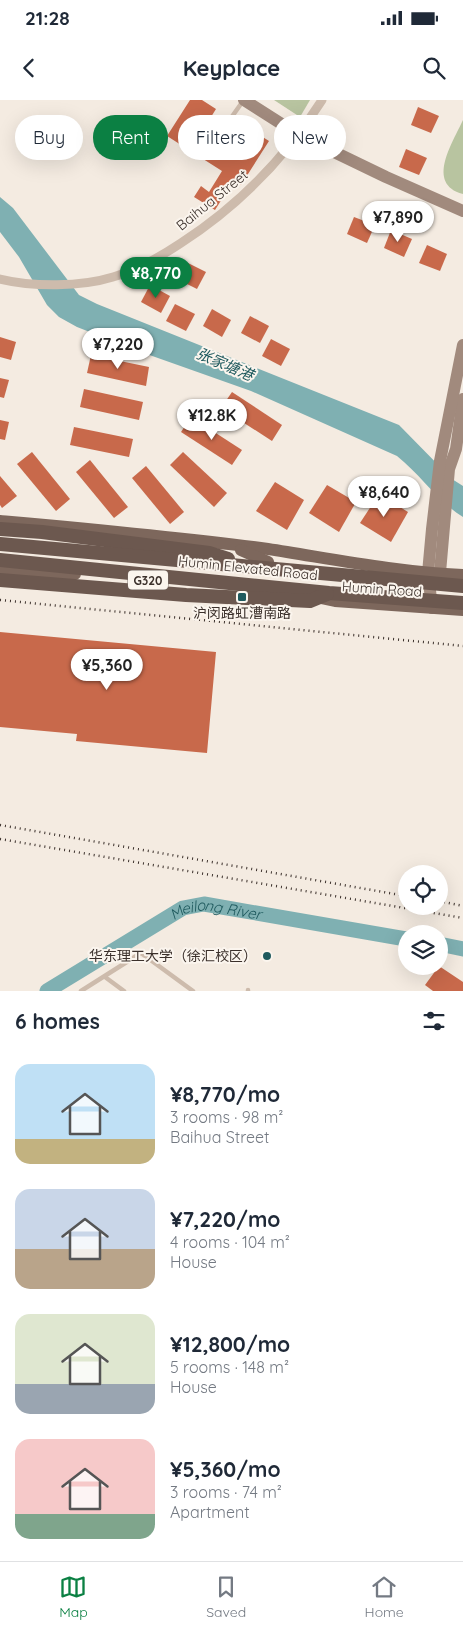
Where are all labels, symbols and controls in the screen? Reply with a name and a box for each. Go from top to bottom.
text: 21:28 [25,6,70,30]
icon: back [15,54,43,82]
text: Keyplace [183,54,280,82]
icon: search [420,54,448,82]
chip: Buy [15,115,83,160]
chip: Rent [93,115,168,160]
chip: Filters [178,115,264,160]
chip: New [274,115,346,160]
street label: Baihua Street [172,165,252,234]
pin: ¥7,890 [357,200,439,243]
text: ¥7,890 [373,207,423,227]
pin: ¥8,770 [115,256,197,299]
text: ¥8,770 [131,263,181,283]
pin: ¥7,220 [77,328,159,370]
text: ¥7,220 [93,334,143,354]
water label: 张家塘港 [194,344,258,385]
pin: ¥12.8K [171,398,253,441]
text: ¥12.8K [188,405,236,425]
pin: ¥8,640 [343,476,425,518]
text: ¥8,640 [359,482,409,502]
street label: Humin Elevated Road [177,552,319,584]
road number: G320 [128,570,168,590]
street label: Humin Road [341,577,423,601]
marker: 沪闵路虹漕南路 [236,591,248,603]
place label: 沪闵路虹漕南路 [193,604,291,622]
pin: ¥5,360 [66,648,148,691]
text: ¥5,360 [82,655,132,675]
map controls [398,865,448,975]
button: locate [398,865,448,915]
water label: Meilong River [166,894,265,924]
button: layers [398,925,448,975]
place label: 华东理工大学（徐汇校区） [89,947,257,965]
marker: 华东理工大学（徐汇校区） [261,950,273,962]
icon: filters [420,1007,448,1035]
text: 6 homes [15,1008,100,1034]
text: ¥8,770/mo [170,1081,280,1107]
icon: home [55,1084,115,1144]
text: 3 rooms · 98 m² [170,1107,283,1127]
text: Baihua Street [170,1127,270,1147]
text: ¥7,220/mo [170,1206,280,1232]
icon: home [55,1209,115,1269]
text: 4 rooms · 104 m² [170,1232,290,1252]
text: House [170,1252,217,1272]
text: ¥12,800/mo [170,1331,290,1357]
icon: home [55,1334,115,1394]
text: 5 rooms · 148 m² [170,1357,289,1377]
text: House [170,1377,217,1397]
text: ¥5,360/mo [170,1456,281,1482]
icon: home [55,1459,115,1519]
text: 3 rooms · 74 m² [170,1482,282,1502]
text: Apartment [170,1502,250,1522]
tab: Map [59,1573,88,1621]
tab: Saved [206,1573,246,1621]
tab: Home [365,1573,404,1621]

